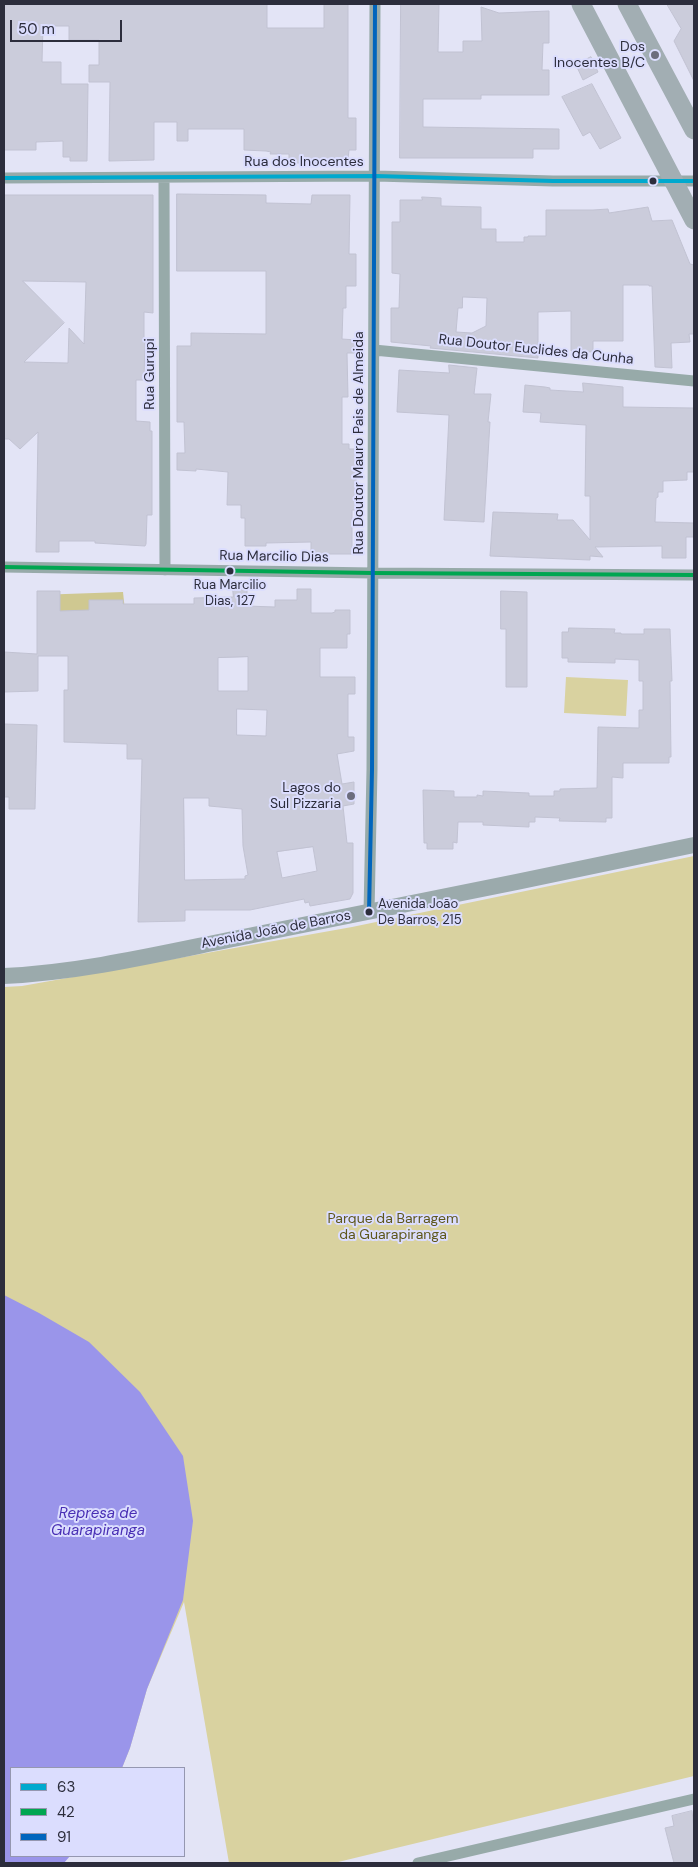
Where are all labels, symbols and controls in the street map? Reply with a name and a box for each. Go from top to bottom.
scale bar [12,10,125,42]
text: 50 m [18,19,55,39]
place label: Dos Inocentes B/C [554,39,645,72]
marker: Dos Inocentes B/C [649,49,661,61]
street label: Rua dos Inocentes [244,154,364,170]
unlabelled marker [648,176,658,186]
street label: Rua Doutor Mauro Pais de Almeida [351,331,367,555]
street label: Rua Doutor Euclides da Cunha [438,331,634,369]
street label: Rua Gurupi [142,338,158,410]
street label: Rua Marcilio Dias [219,548,329,566]
marker: Rua Marcilio Dias, 127 [225,566,235,576]
place label: Rua Marcilio Dias, 127 [194,578,266,609]
place label: Lagos do Sul Pizzaria [270,780,341,812]
marker: Lagos do Sul Pizzaria [345,790,357,802]
place label: Avenida João De Barros, 215 [378,897,462,928]
street label: Avenida João de Barros [200,907,352,953]
marker: Avenida João De Barros, 215 [364,907,374,917]
park label: Parque da Barragem da Guarapiranga [328,1211,458,1244]
water label: Represa de Guarapiranga [51,1505,145,1540]
legend [10,1767,185,1857]
text: 63 [57,1777,75,1797]
text: 42 [57,1802,75,1822]
text: 91 [57,1827,71,1847]

